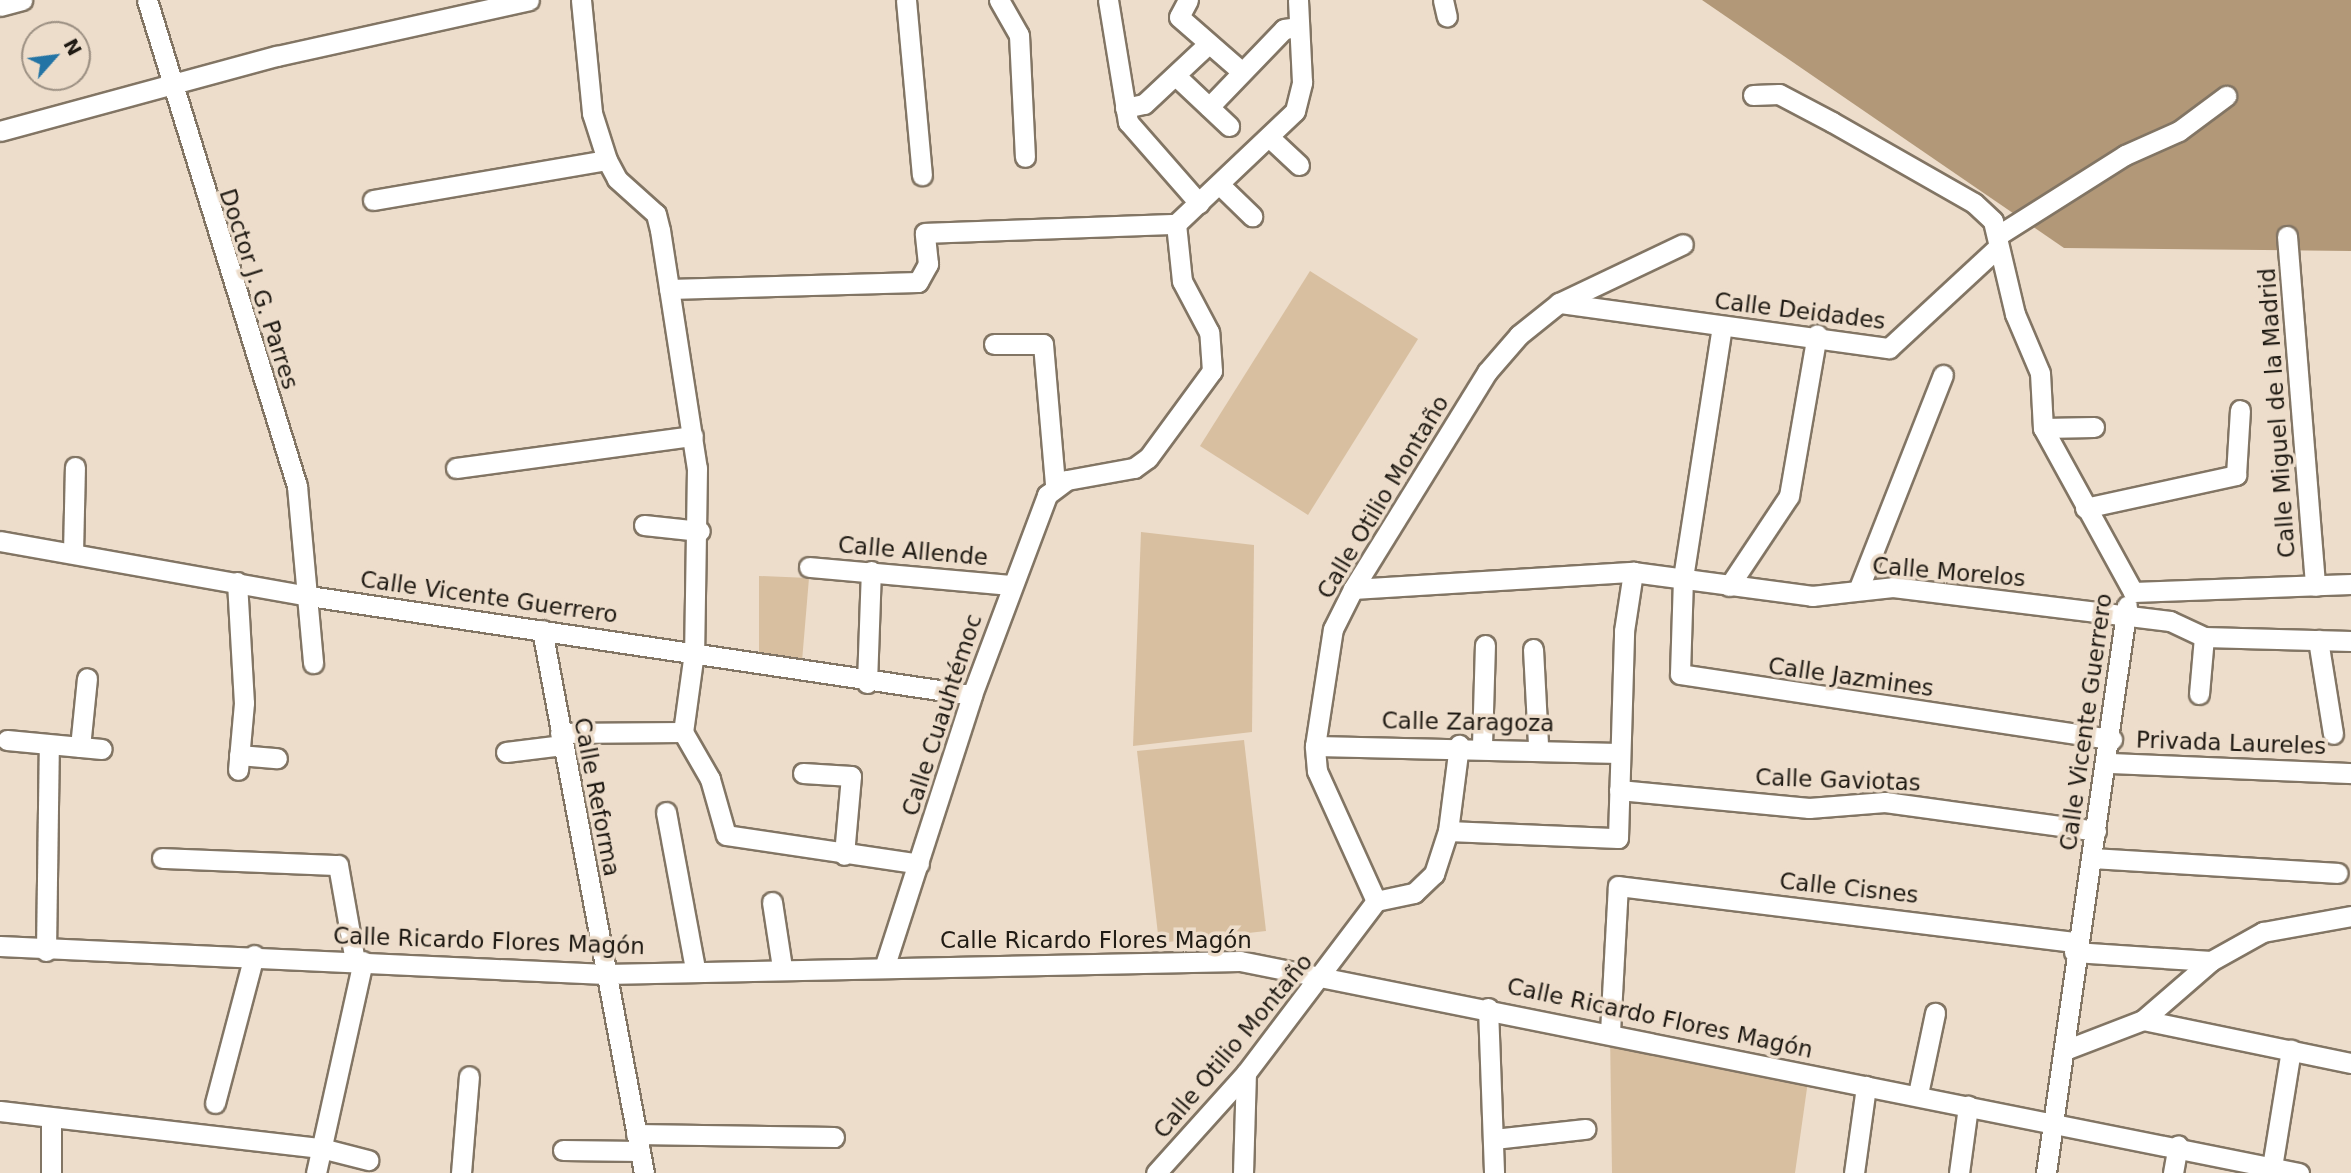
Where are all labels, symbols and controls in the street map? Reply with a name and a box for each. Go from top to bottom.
north arrow [21,21,91,91]
text: N [59,35,86,59]
street label: Doctor J. G. Parres [214,185,304,393]
street label: Calle Miguel de la Madrid [2253,267,2301,559]
street label: Calle Deidades [1713,287,1887,335]
street label: Calle Otilio Montaño [1311,390,1455,604]
street label: Calle Allende [837,531,989,571]
street label: Calle Morelos [1871,552,2027,592]
street label: Calle Vicente Guerrero [359,565,619,629]
street label: Calle Vicente Guerrero [2054,592,2118,852]
street label: Calle Cuauhtémoc [896,611,988,819]
street label: Calle Jazmines [1766,652,1936,702]
street label: Calle Zaragoza [1381,707,1555,737]
street label: Calle Reforma [568,715,626,879]
street label: Privada Laureles [2136,726,2326,760]
street label: Calle Gaviotas [1755,763,1921,797]
street label: Calle Cisnes [1778,867,1920,909]
street label: Calle Ricardo Flores Magón [333,922,645,960]
street label: Calle Ricardo Flores Magón [940,926,1252,954]
street label: Calle Otilio Montaño [1148,948,1318,1144]
street label: Calle Ricardo Flores Magón [1505,972,1815,1064]

